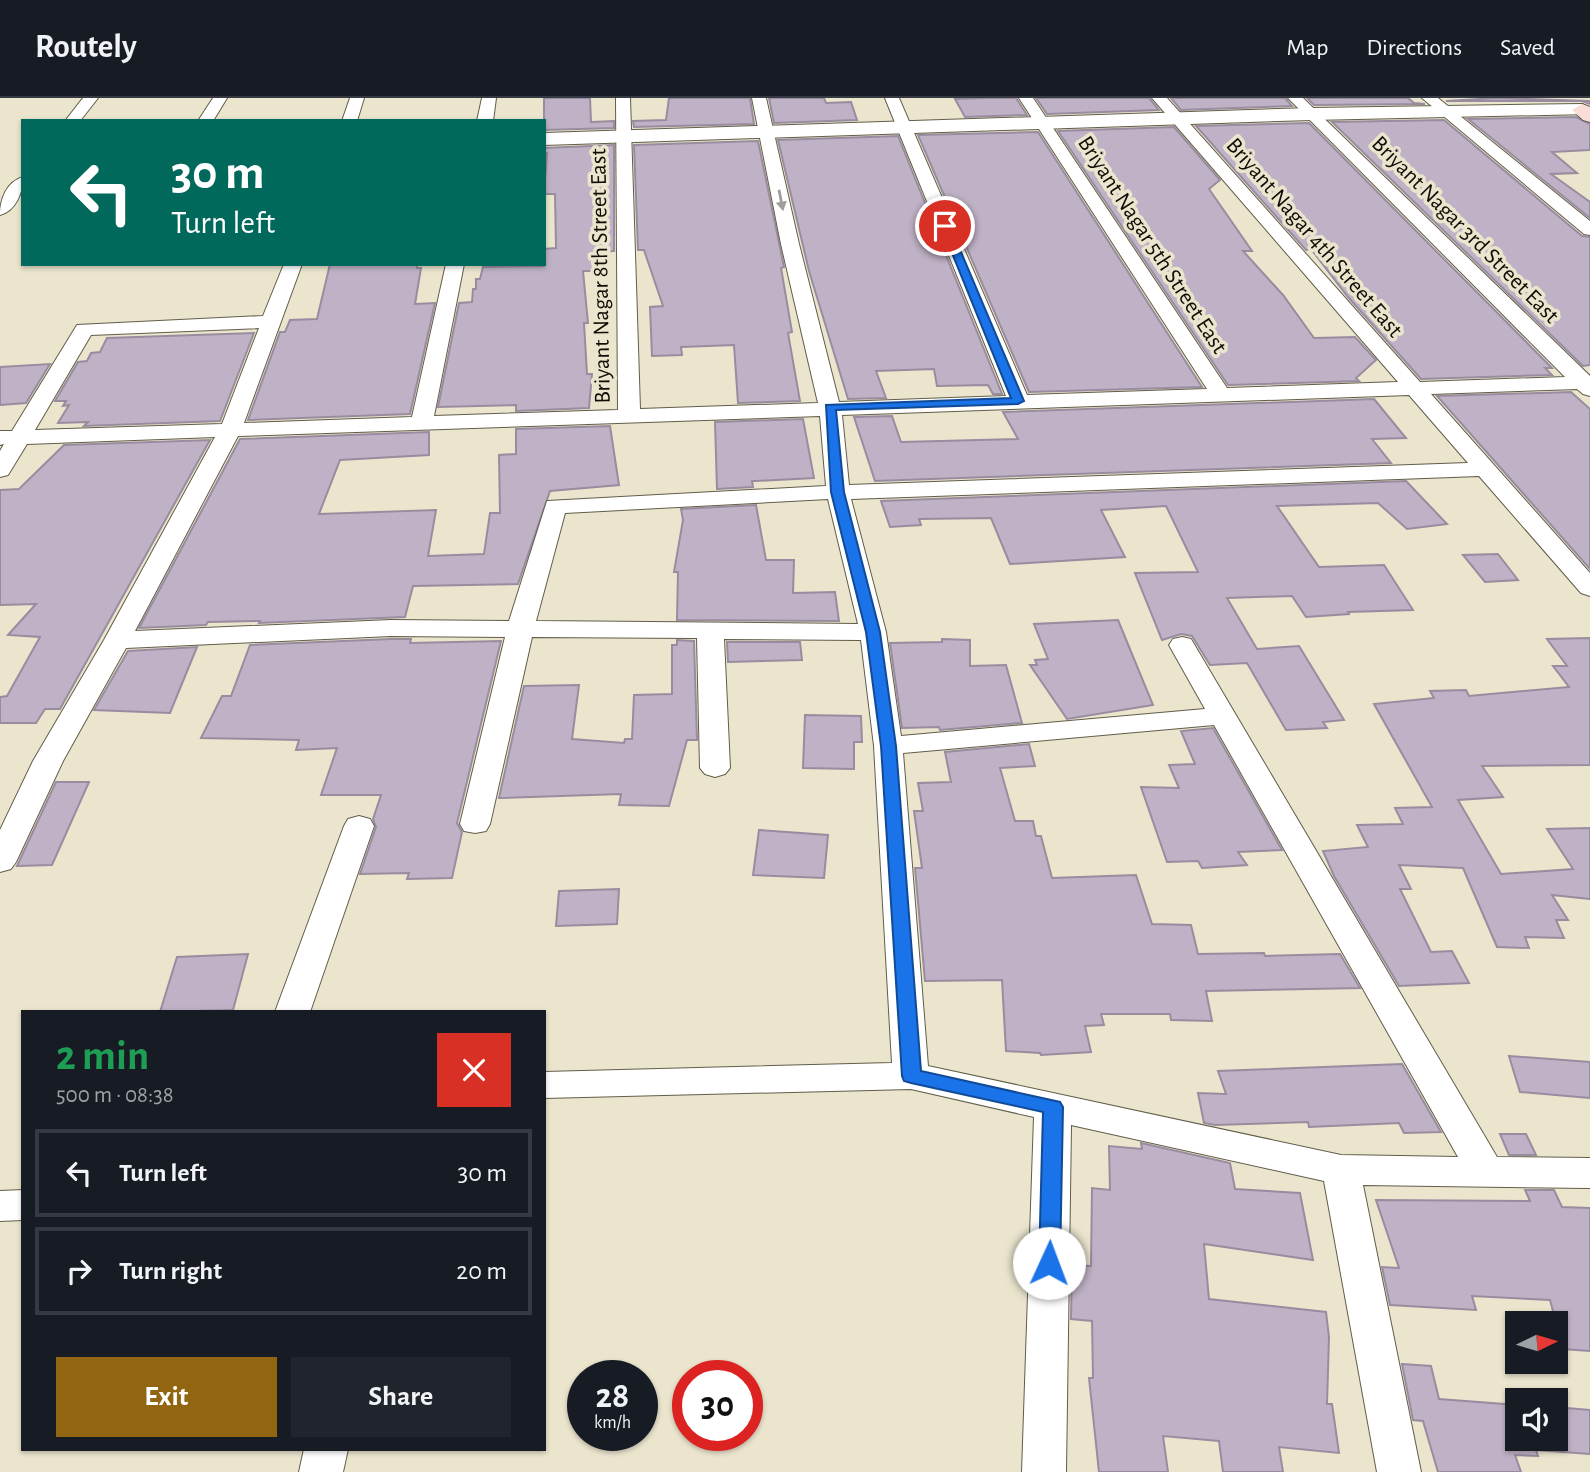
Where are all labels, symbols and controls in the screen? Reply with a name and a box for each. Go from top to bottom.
text: Routely [35,31,137,64]
text: Map [1286,36,1328,60]
text: Directions [1366,36,1462,60]
text: Saved [1500,36,1555,60]
street label: Briyant Nagar 5th Street East [1073,132,1231,358]
street label: Briyant Nagar 3rd Street East [1367,132,1563,328]
street label: Briyant Nagar 4th Street East [1221,134,1407,342]
icon: left [56,147,147,238]
street label: Briyant Nagar 8th Street East [587,147,615,404]
text: 30 m [171,149,265,198]
one-way arrow [776,189,787,211]
pin [915,196,975,256]
text: Turn left [171,207,275,239]
icon: arrive [926,207,964,245]
button: close [437,1033,511,1107]
text: 2 min [56,1035,149,1077]
text: 500 m · 08:38 [56,1084,174,1107]
icon: left [60,1154,98,1192]
text: Turn left [119,1160,207,1186]
text: 30 m [457,1160,507,1186]
position arrow [1012,1226,1086,1300]
icon: right [60,1252,98,1290]
text: Turn right [119,1258,222,1284]
text: 20 m [456,1258,507,1284]
north arrow [1505,1311,1568,1374]
map controls [1505,1311,1568,1451]
button: Exit [56,1357,277,1437]
button: Share [291,1357,511,1437]
speed limit sign: 30 [672,1360,763,1451]
text: 28 [596,1379,629,1414]
button: sound [1505,1388,1568,1451]
text: km/h [594,1414,631,1432]

